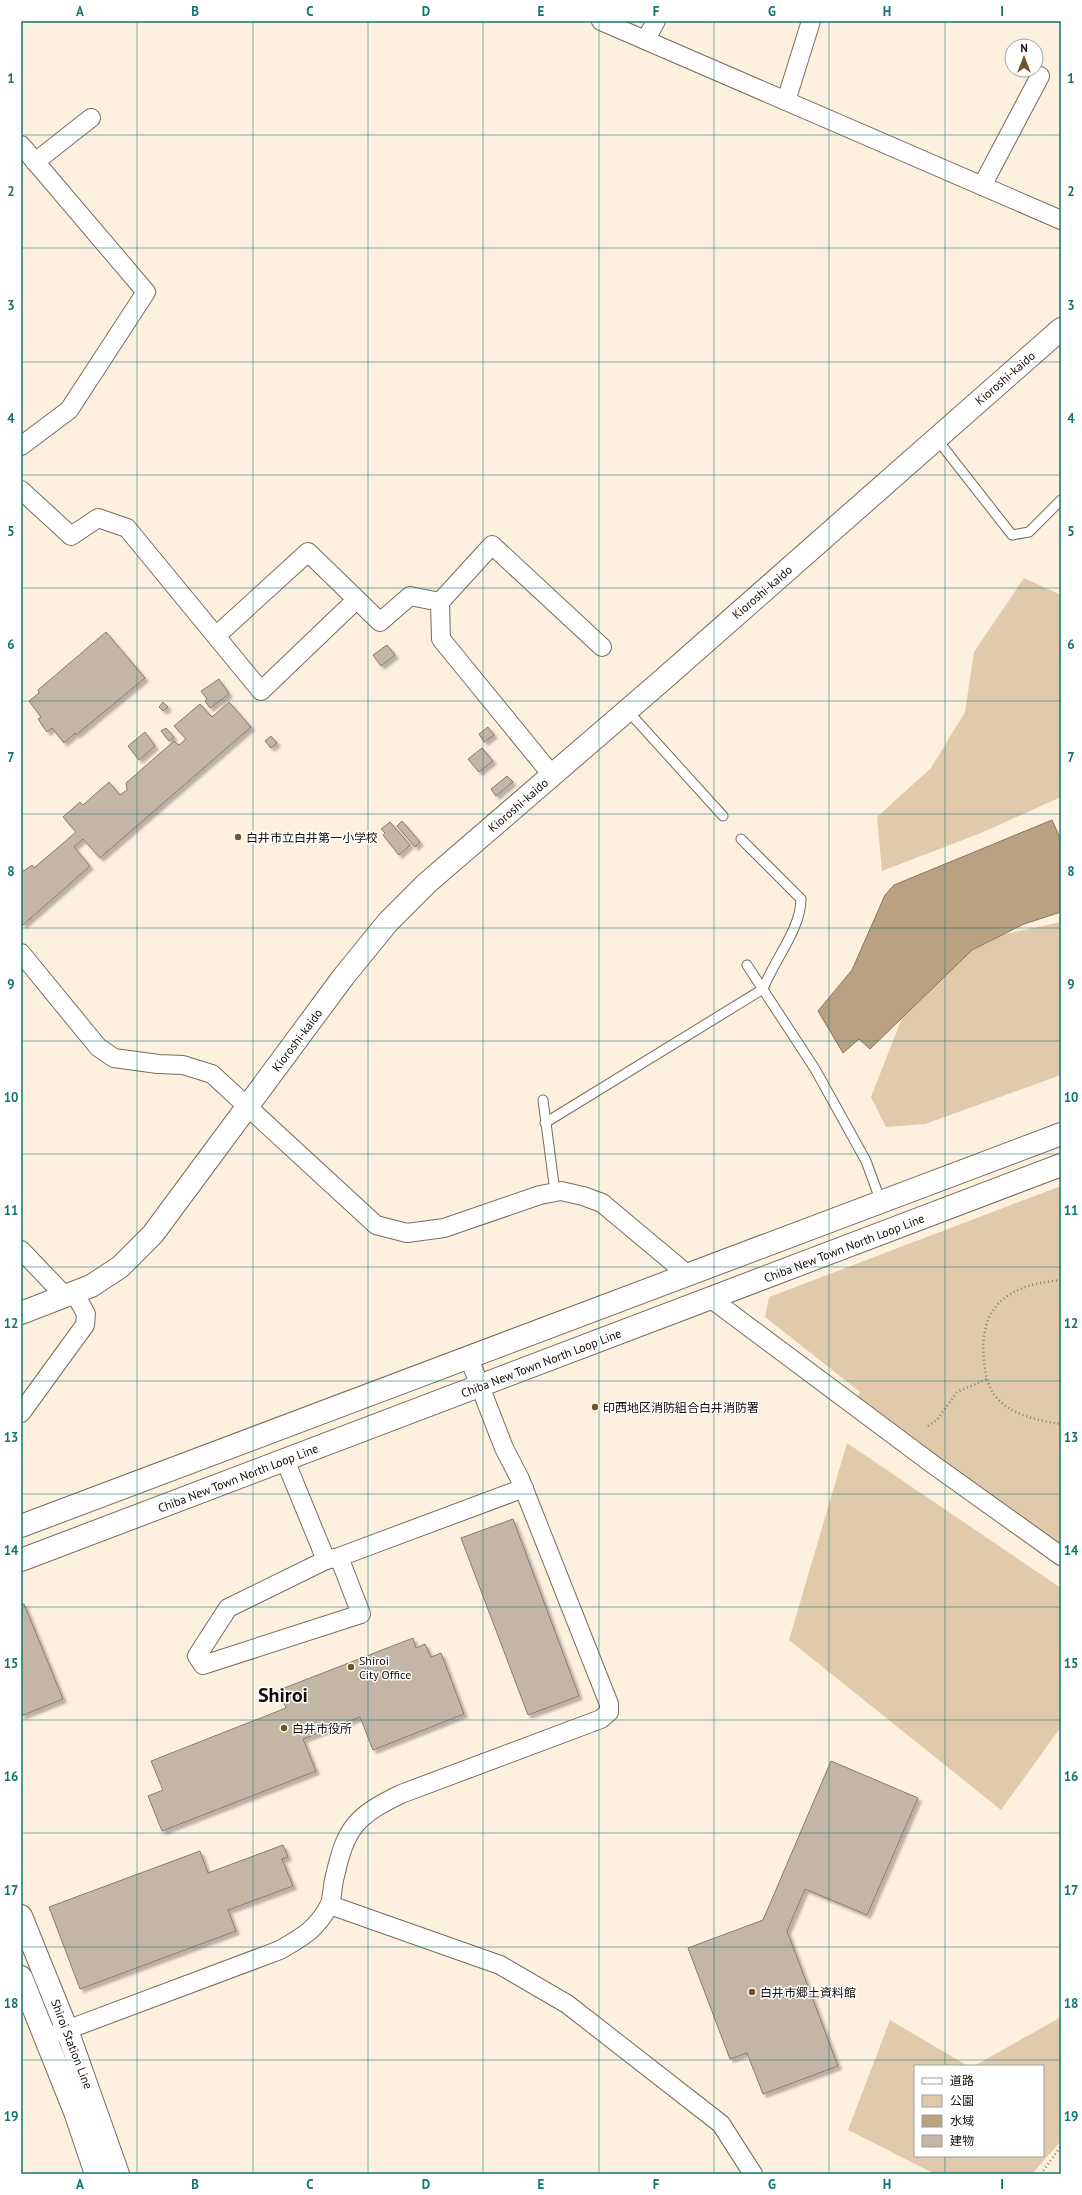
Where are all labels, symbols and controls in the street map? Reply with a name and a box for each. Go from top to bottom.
text: A [76,3,84,20]
text: B [191,3,199,20]
text: C [306,3,314,20]
text: D [422,3,430,20]
text: E [538,3,545,20]
text: F [653,3,660,20]
text: G [768,3,776,20]
text: H [883,3,891,20]
text: I [1000,3,1004,20]
north arrow [1004,38,1044,78]
text: N [1020,41,1028,55]
text: 1 [7,70,15,87]
text: 1 [1067,70,1075,87]
text: 2 [7,183,15,200]
text: 2 [1067,183,1075,200]
text: 3 [7,297,15,314]
text: 3 [1067,297,1075,314]
street label: Kioroshi-kaido [972,348,1038,408]
text: 4 [7,410,15,427]
text: 4 [1067,410,1075,427]
text: 5 [7,523,15,540]
text: 5 [1067,523,1075,540]
street label: Kioroshi-kaido [729,562,795,622]
text: 6 [7,636,15,653]
text: 6 [1067,636,1075,653]
text: 7 [7,749,15,766]
text: 7 [1067,749,1075,766]
street label: Kioroshi-kaido [485,775,551,835]
place label: 白井市立白井第一小学校 [246,830,378,845]
marker: 白井市立白井第一小学校 [233,832,243,842]
text: 8 [7,863,15,880]
text: 8 [1067,863,1075,880]
text: 9 [7,976,15,993]
text: 9 [1067,976,1075,993]
street label: Kioroshi-kaido [269,1006,325,1074]
text: 10 [4,1089,18,1106]
text: 10 [1064,1089,1078,1106]
text: 11 [4,1202,18,1219]
text: 11 [1064,1202,1078,1219]
street label: Chiba New Town North Loop Line [762,1210,926,1286]
text: 12 [4,1315,18,1332]
text: 12 [1064,1315,1078,1332]
street label: Chiba New Town North Loop Line [459,1325,623,1401]
place label: 印西地区消防組合白井消防署 [603,1400,759,1415]
marker: 印西地区消防組合白井消防署 [590,1402,600,1412]
text: 13 [4,1429,18,1446]
text: 13 [1064,1429,1078,1446]
street label: Chiba New Town North Loop Line [156,1440,320,1516]
text: 14 [4,1542,19,1559]
text: 14 [1064,1542,1079,1559]
place label: Shiroi City Office [359,1653,411,1682]
text: 15 [4,1655,18,1672]
text: 15 [1064,1655,1078,1672]
marker: Shiroi City Office [346,1662,356,1672]
district label: Shiroi [258,1682,308,1708]
place label: 白井市役所 [292,1721,352,1736]
marker: 白井市役所 [279,1723,289,1733]
text: 16 [4,1768,18,1785]
text: 16 [1064,1768,1078,1785]
text: 17 [4,1882,18,1899]
text: 17 [1064,1882,1078,1899]
place label: 白井市郷土資料館 [760,1985,856,2000]
marker: 白井市郷土資料館 [747,1987,757,1997]
text: 18 [4,1995,18,2012]
text: 18 [1064,1995,1078,2012]
street label: Shiroi Station Line [48,1997,96,2091]
legend [914,2065,1044,2157]
text: 道路 [950,2073,974,2088]
text: 公園 [950,2093,974,2108]
text: 19 [4,2108,18,2125]
text: 19 [1064,2108,1078,2125]
text: 水域 [950,2113,974,2128]
text: 建物 [950,2133,974,2148]
text: A [76,2176,84,2193]
text: B [191,2176,199,2193]
text: C [306,2176,314,2193]
text: D [422,2176,430,2193]
text: E [538,2176,545,2193]
text: F [653,2176,660,2193]
text: G [768,2176,776,2193]
text: H [883,2176,891,2193]
text: I [1000,2176,1004,2193]

